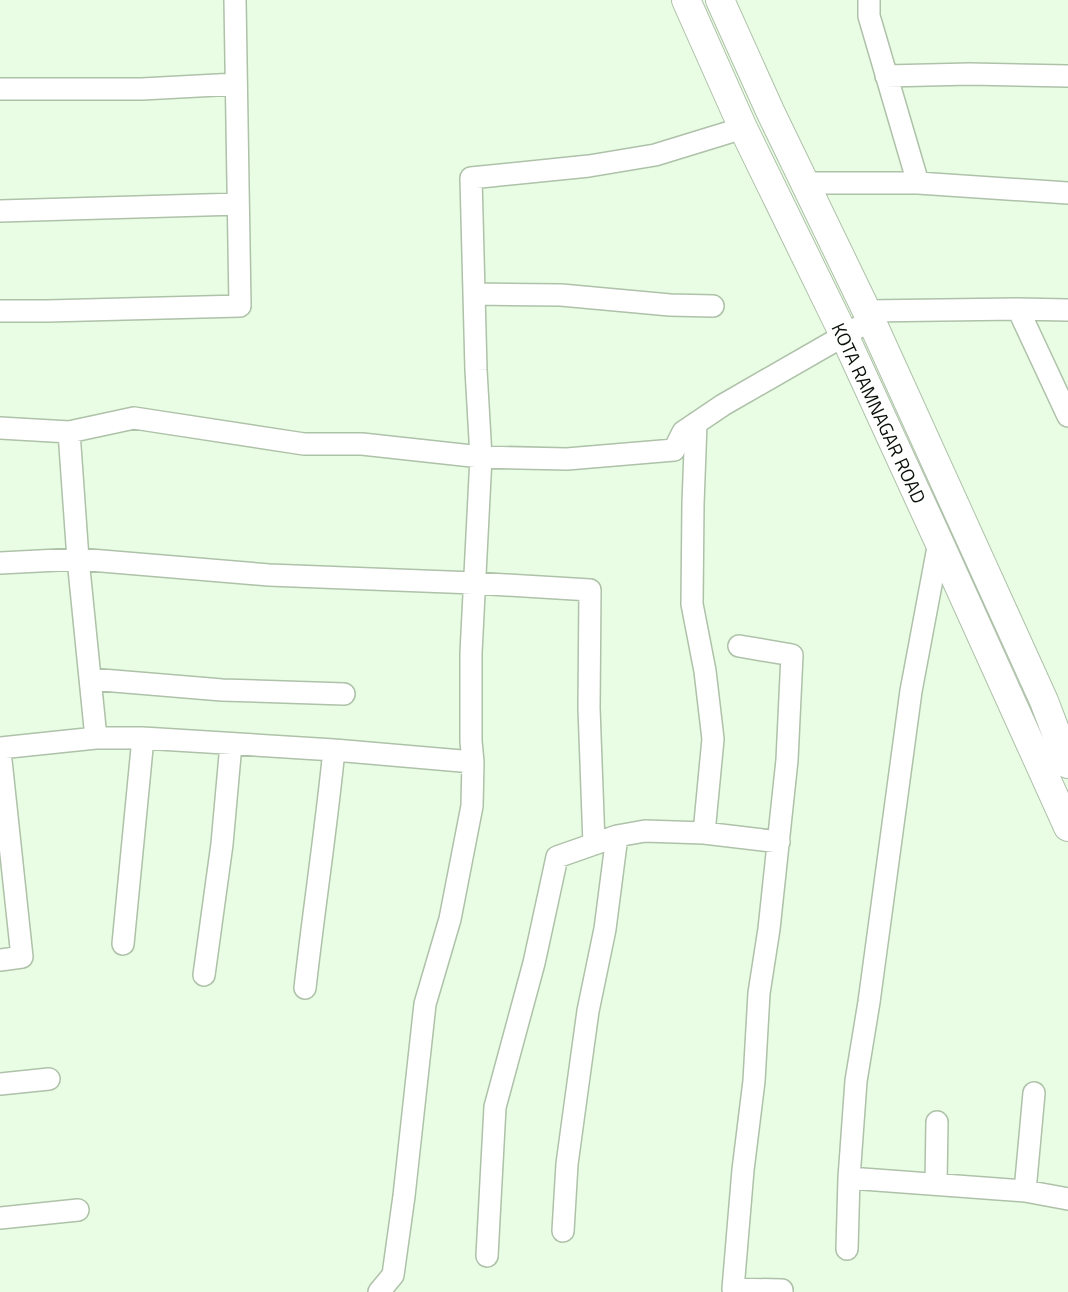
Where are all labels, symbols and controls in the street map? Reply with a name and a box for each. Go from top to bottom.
street label: KOTA RAMNAGAR ROAD [825,318,934,508]

